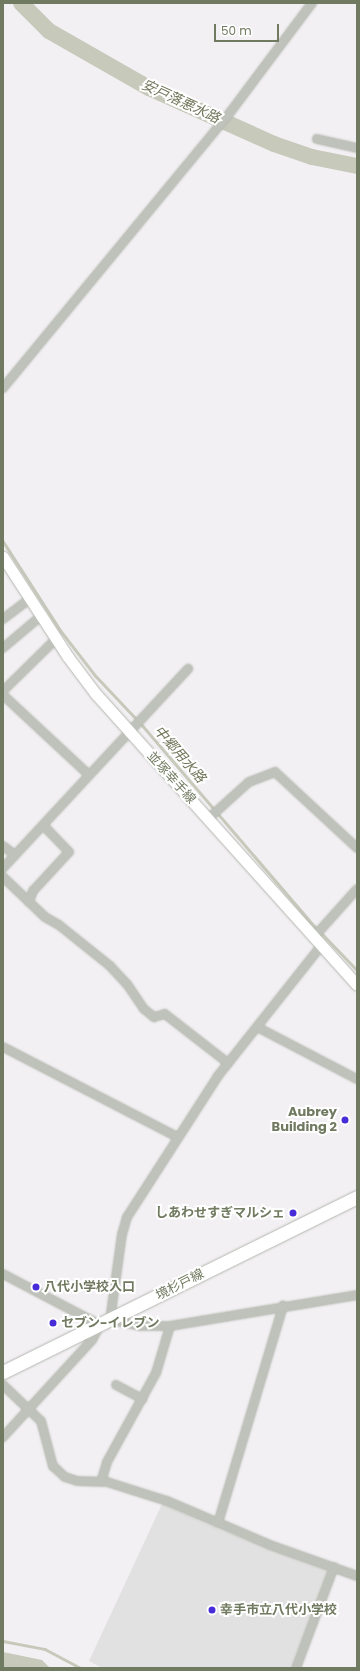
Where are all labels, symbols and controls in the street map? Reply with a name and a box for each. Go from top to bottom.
scale bar [216,16,281,42]
text: 50 m [221,22,252,39]
water label: 安戸落悪水路 [139,76,223,126]
water label: 中郷用水路 [151,722,209,786]
street label: 並塚幸手線 [143,749,199,807]
place label: Aubrey Building 2 [272,1105,337,1136]
marker: Aubrey Building 2 [340,1115,350,1125]
place label: しあわせすぎマルシェ [155,1205,285,1221]
marker: しあわせすぎマルシェ [288,1208,298,1218]
street label: 境杉戸線 [153,1266,207,1304]
place label: 八代小学校入口 [44,1279,135,1295]
marker: 八代小学校入口 [31,1282,41,1292]
place label: セブン-イレブン [61,1315,160,1331]
marker: セブン-イレブン [48,1318,58,1328]
place label: 幸手市立八代小学校 [220,1602,337,1618]
marker: 幸手市立八代小学校 [207,1605,217,1615]

